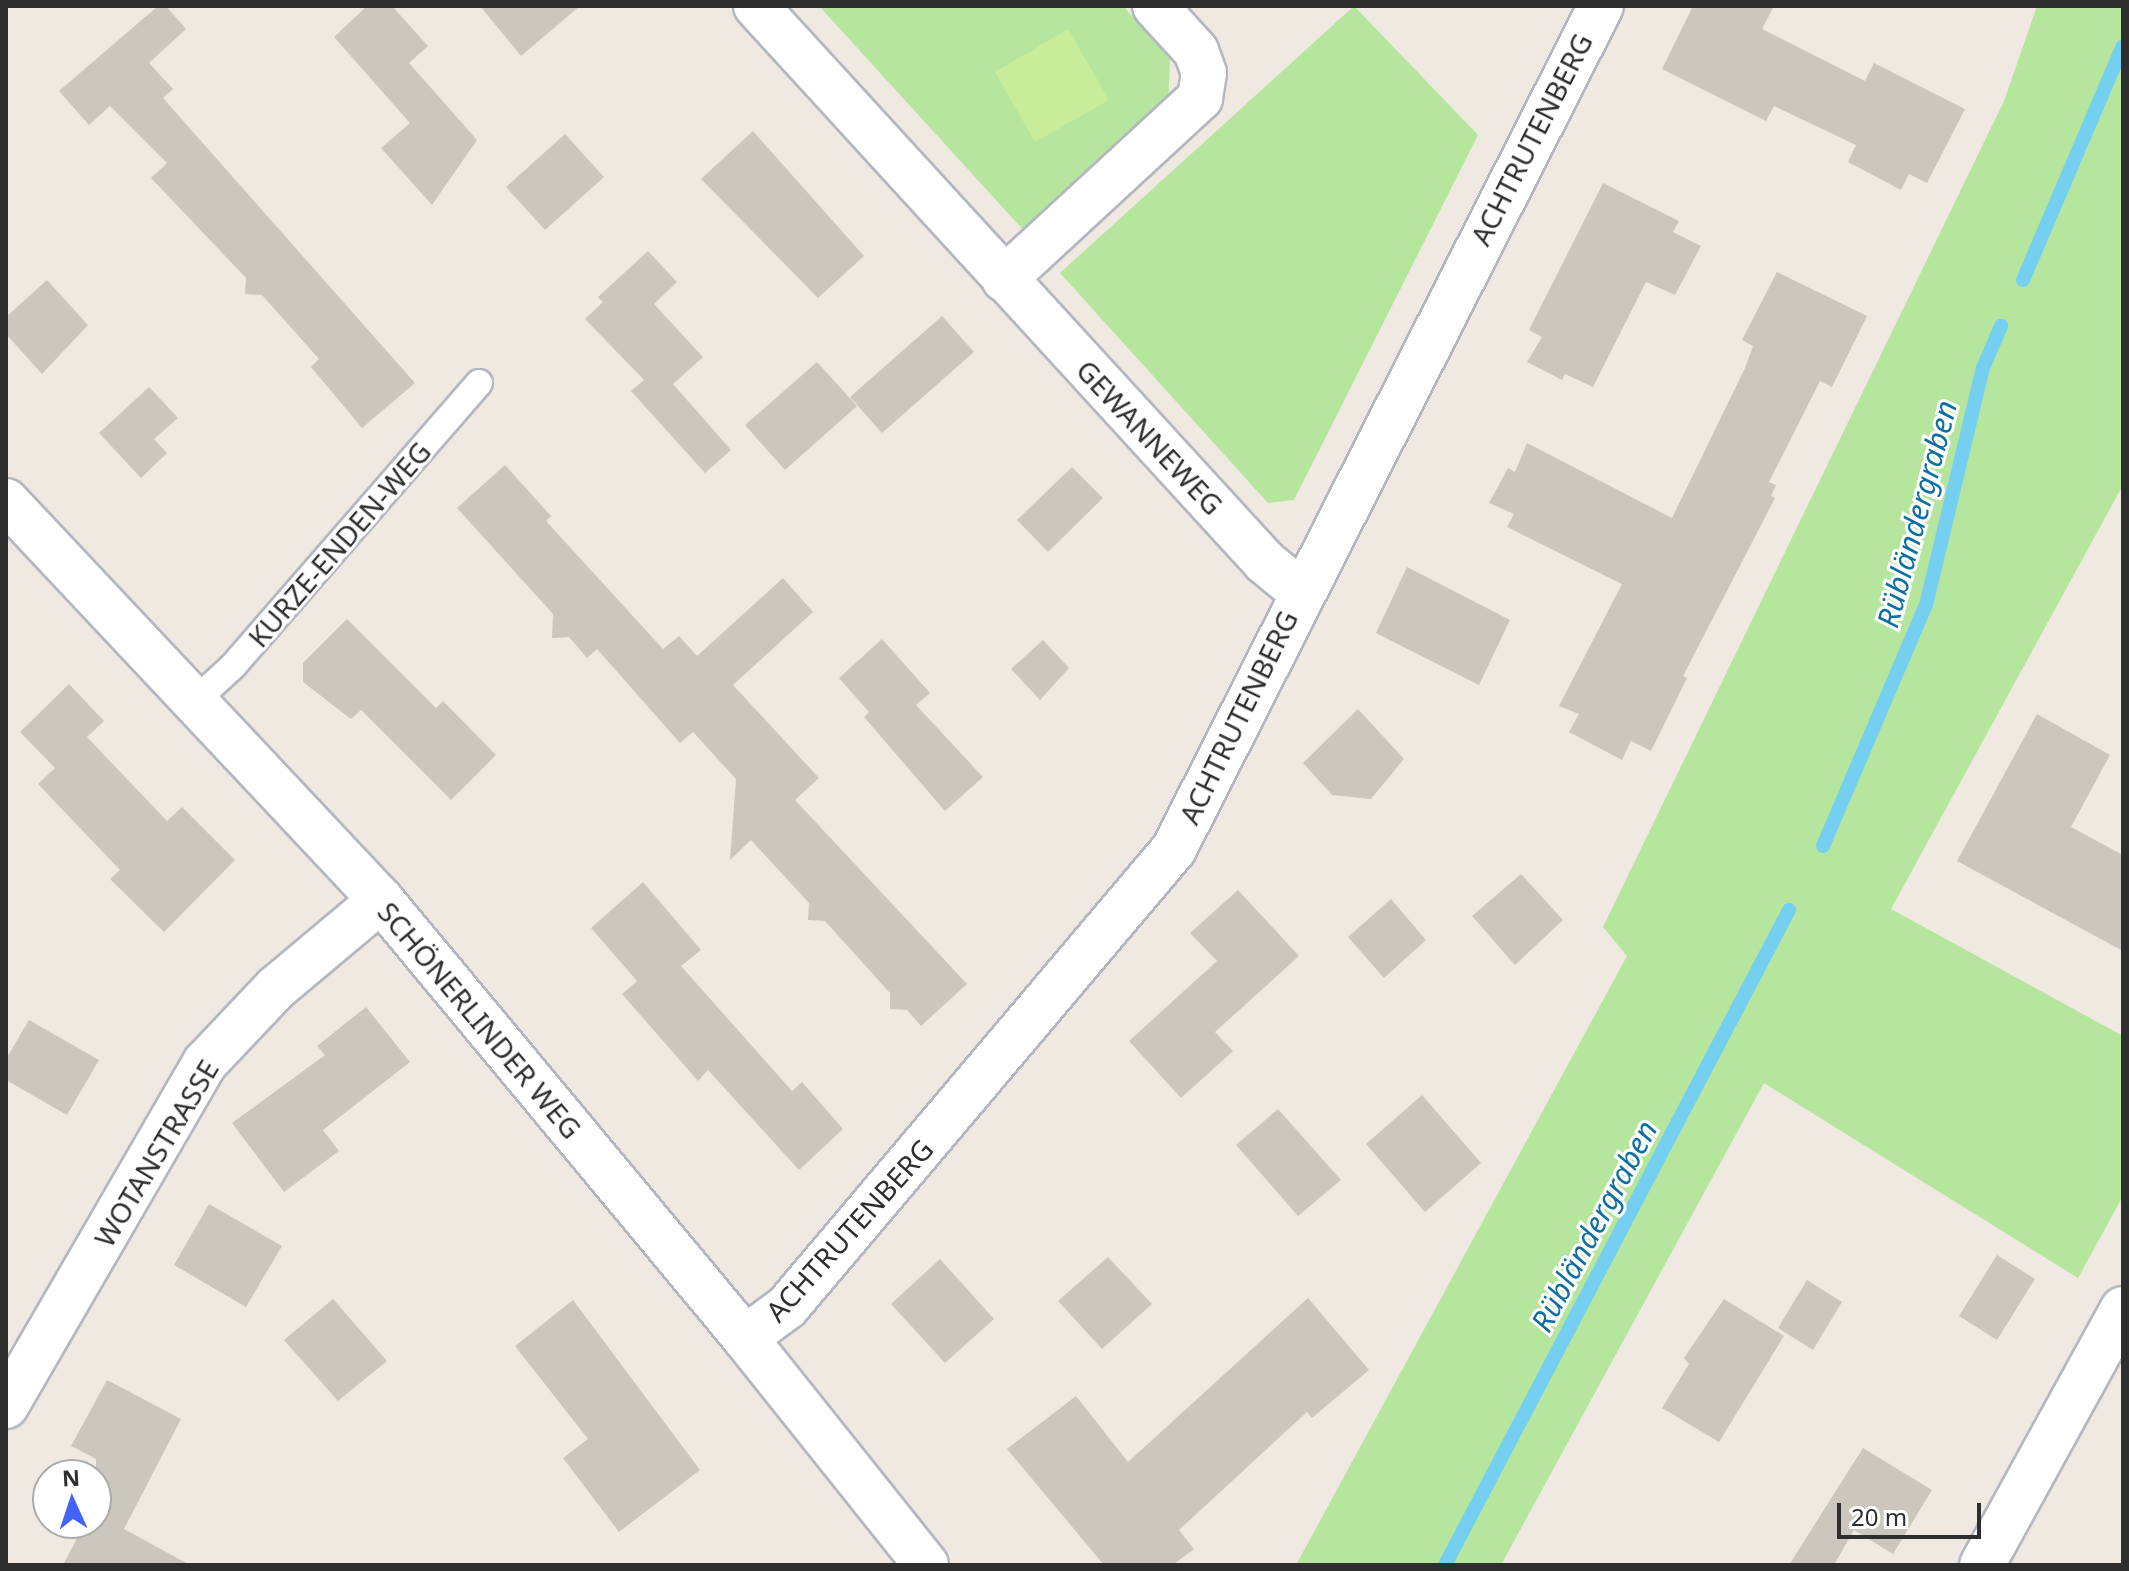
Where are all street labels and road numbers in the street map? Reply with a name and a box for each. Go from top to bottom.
street label: ACHTRUTENBERG [1463,27,1599,251]
street label: GEWANNEWEG [1070,353,1230,521]
street label: KURZE-ENDEN-WEG [241,435,437,653]
street label: ACHTRUTENBERG [1172,605,1304,829]
street label: SCHÖNERLINDER WEG [371,895,589,1145]
street label: WOTANSTRASSE [87,1053,225,1253]
street label: ACHTRUTENBERG [758,1132,940,1328]

